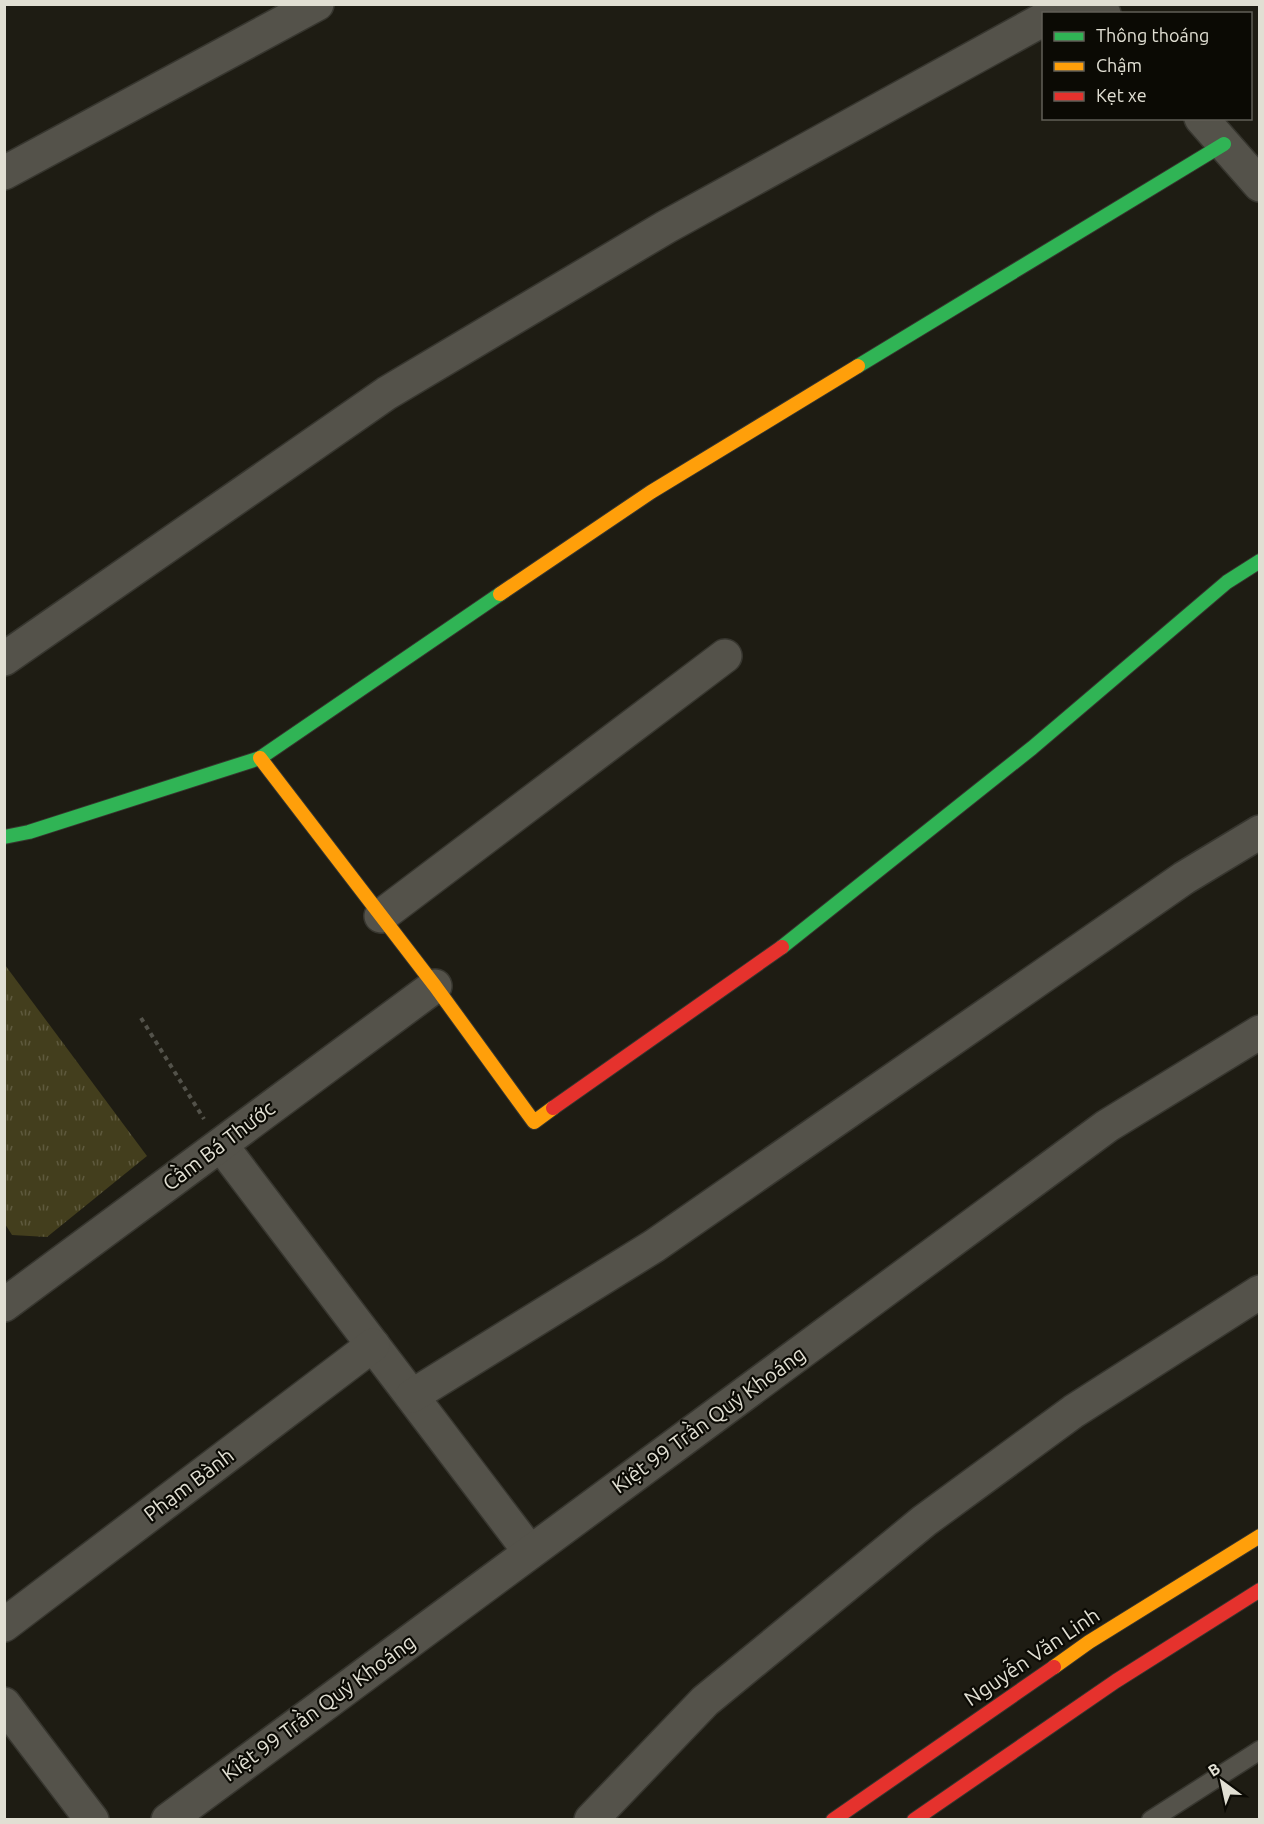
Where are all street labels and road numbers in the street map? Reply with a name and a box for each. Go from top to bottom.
street label: Cầm Bá Thước [156,1094,279,1195]
street label: Kiệt 99 Trần Quý Khoáng [606,1339,810,1497]
street label: Phạm Bành [139,1443,238,1526]
street label: Nguyễn Văn Linh [959,1601,1104,1710]
street label: Kiệt 99 Trần Quý Khoáng [216,1627,420,1785]

